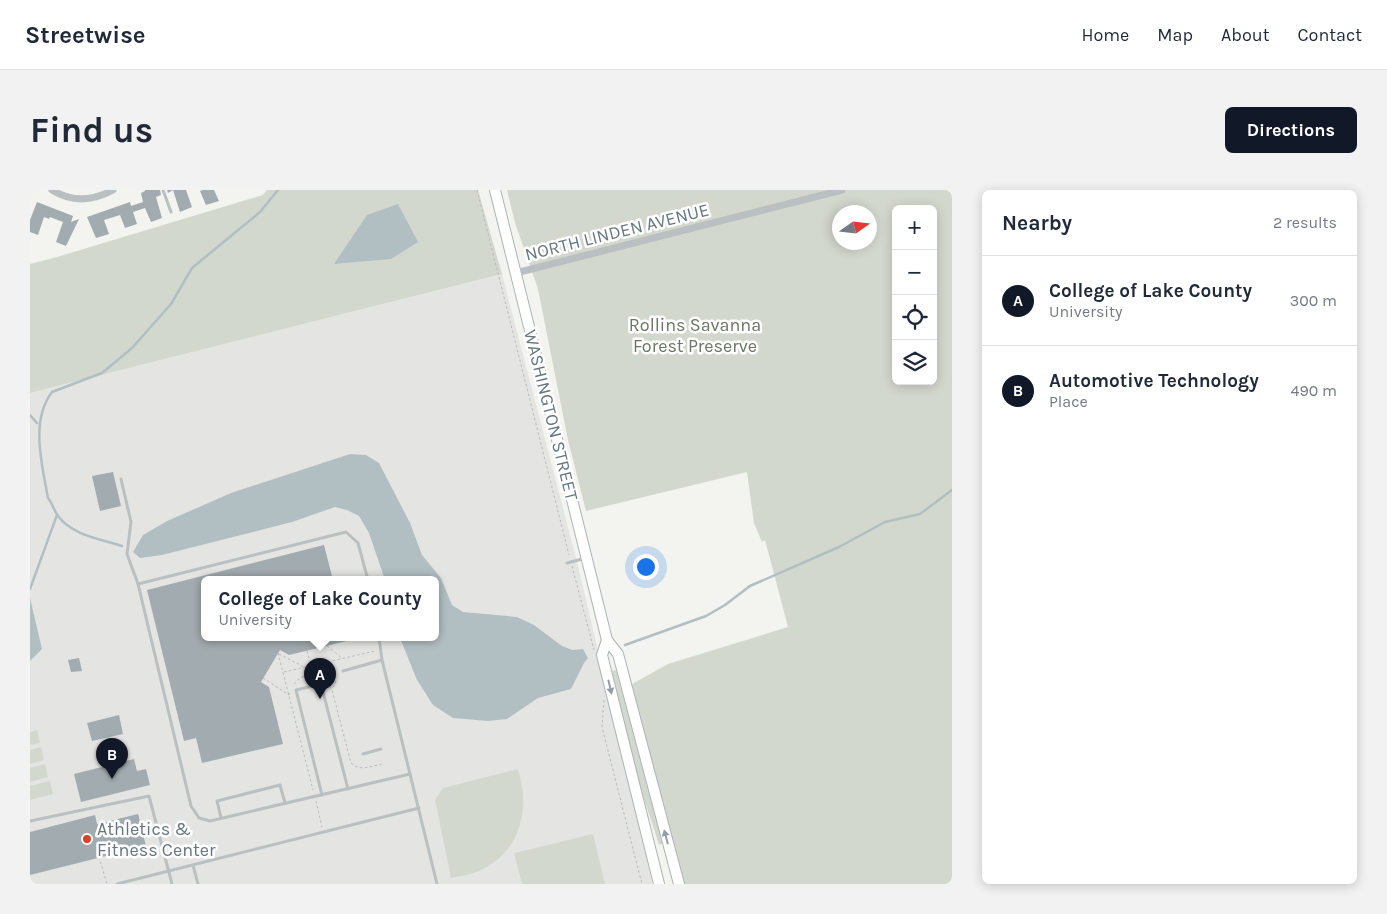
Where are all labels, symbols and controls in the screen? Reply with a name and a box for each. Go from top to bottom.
text: Streetwise [25,21,146,49]
text: Home [1081,24,1129,46]
text: Map [1157,24,1193,46]
text: About [1221,24,1270,46]
text: Contact [1298,24,1362,46]
button: Directions [1225,107,1357,153]
text: Find us [30,110,153,151]
street label: NORTH LINDEN AVENUE [523,198,711,266]
north arrow [832,205,877,250]
map controls [892,205,937,385]
button: + [892,205,937,250]
text: Nearby [1002,211,1072,235]
text: 2 results [1273,213,1337,232]
button: − [892,250,937,295]
text: College of Lake County [1049,280,1252,302]
text: A [1013,291,1023,310]
text: 300 m [1290,291,1337,310]
button: locate [892,295,937,340]
text: University [1049,302,1123,321]
park label: Rollins Savanna Forest Preserve [629,314,761,357]
street label: WASHINGTON STREET [519,327,583,503]
button: layers [892,340,937,385]
text: Automotive Technology [1049,370,1259,392]
text: B [1013,381,1023,400]
text: 490 m [1291,381,1337,400]
text: Place [1049,392,1088,411]
your location [633,554,659,580]
popup [201,576,439,641]
text: College of Lake County [218,588,422,610]
text: University [218,610,292,629]
pin: A [304,658,336,699]
one-way arrow [606,680,614,695]
pin: B [96,738,128,779]
place label: Athletics & Fitness Center [97,818,216,861]
one-way arrow [662,829,670,844]
marker: Athletics & Fitness Center [81,833,93,845]

